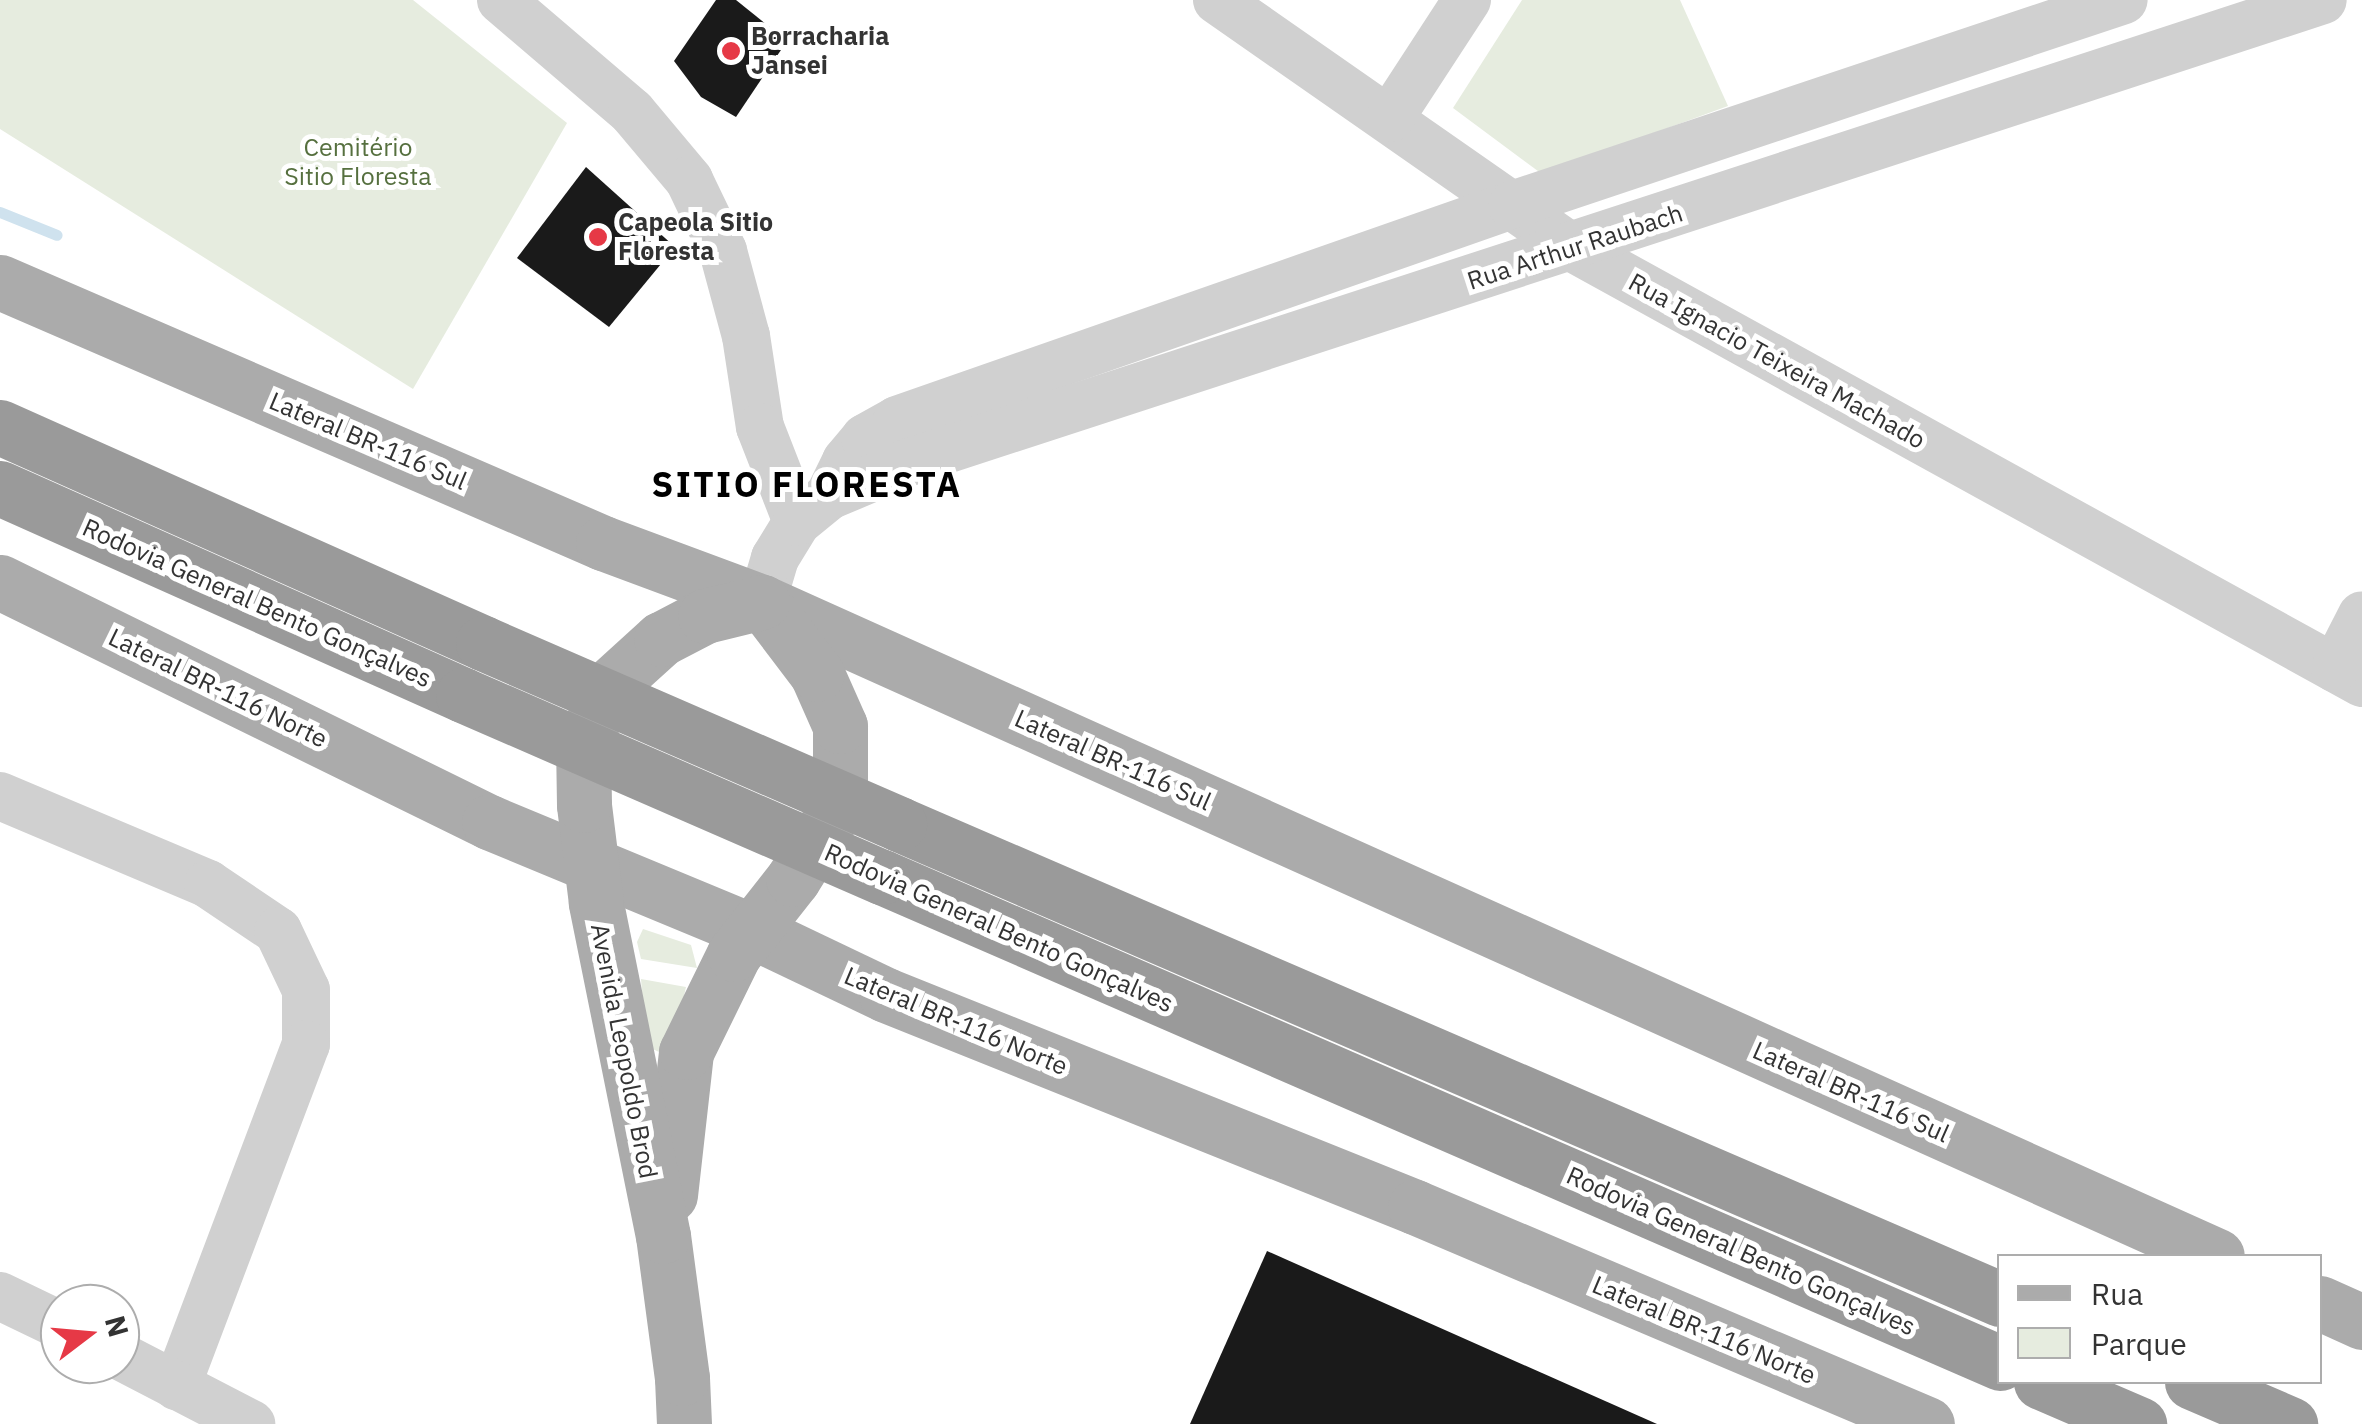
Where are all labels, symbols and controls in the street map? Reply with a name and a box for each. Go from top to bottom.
place label: Borracharia Jansei [751,22,889,81]
marker: Borracharia Jansei [720,40,742,62]
park label: Cemitério Sitio Floresta [284,133,432,192]
street label: Rua Arthur Raubach [1463,198,1687,296]
place label: Capeola Sitio Floresta [618,208,773,267]
marker: Capeola Sitio Floresta [587,226,609,248]
street label: Rua Ignacio Teixeira Machado [1623,267,1931,455]
street label: Lateral BR-116 Sul [265,386,471,496]
district label: SITIO FLORESTA [651,463,963,505]
street label: Rodovia General Bento Gonçalves [78,512,436,694]
street label: Lateral BR-116 Norte [104,622,332,754]
street label: Lateral BR-116 Sul [1010,703,1216,817]
street label: Rodovia General Bento Gonçalves [820,837,1178,1019]
street label: Avenida Leopoldo Brod [585,921,663,1181]
street label: Lateral BR-116 Norte [840,960,1072,1082]
street label: Lateral BR-116 Sul [1748,1035,1954,1149]
street label: Rodovia General Bento Gonçalves [1562,1160,1920,1342]
legend [1997,1254,2322,1384]
street label: Lateral BR-116 Norte [1588,1269,1820,1391]
text: Rua [2091,1274,2143,1313]
north arrow [40,1284,140,1384]
text: N [97,1311,138,1341]
text: Parque [2091,1324,2187,1363]

